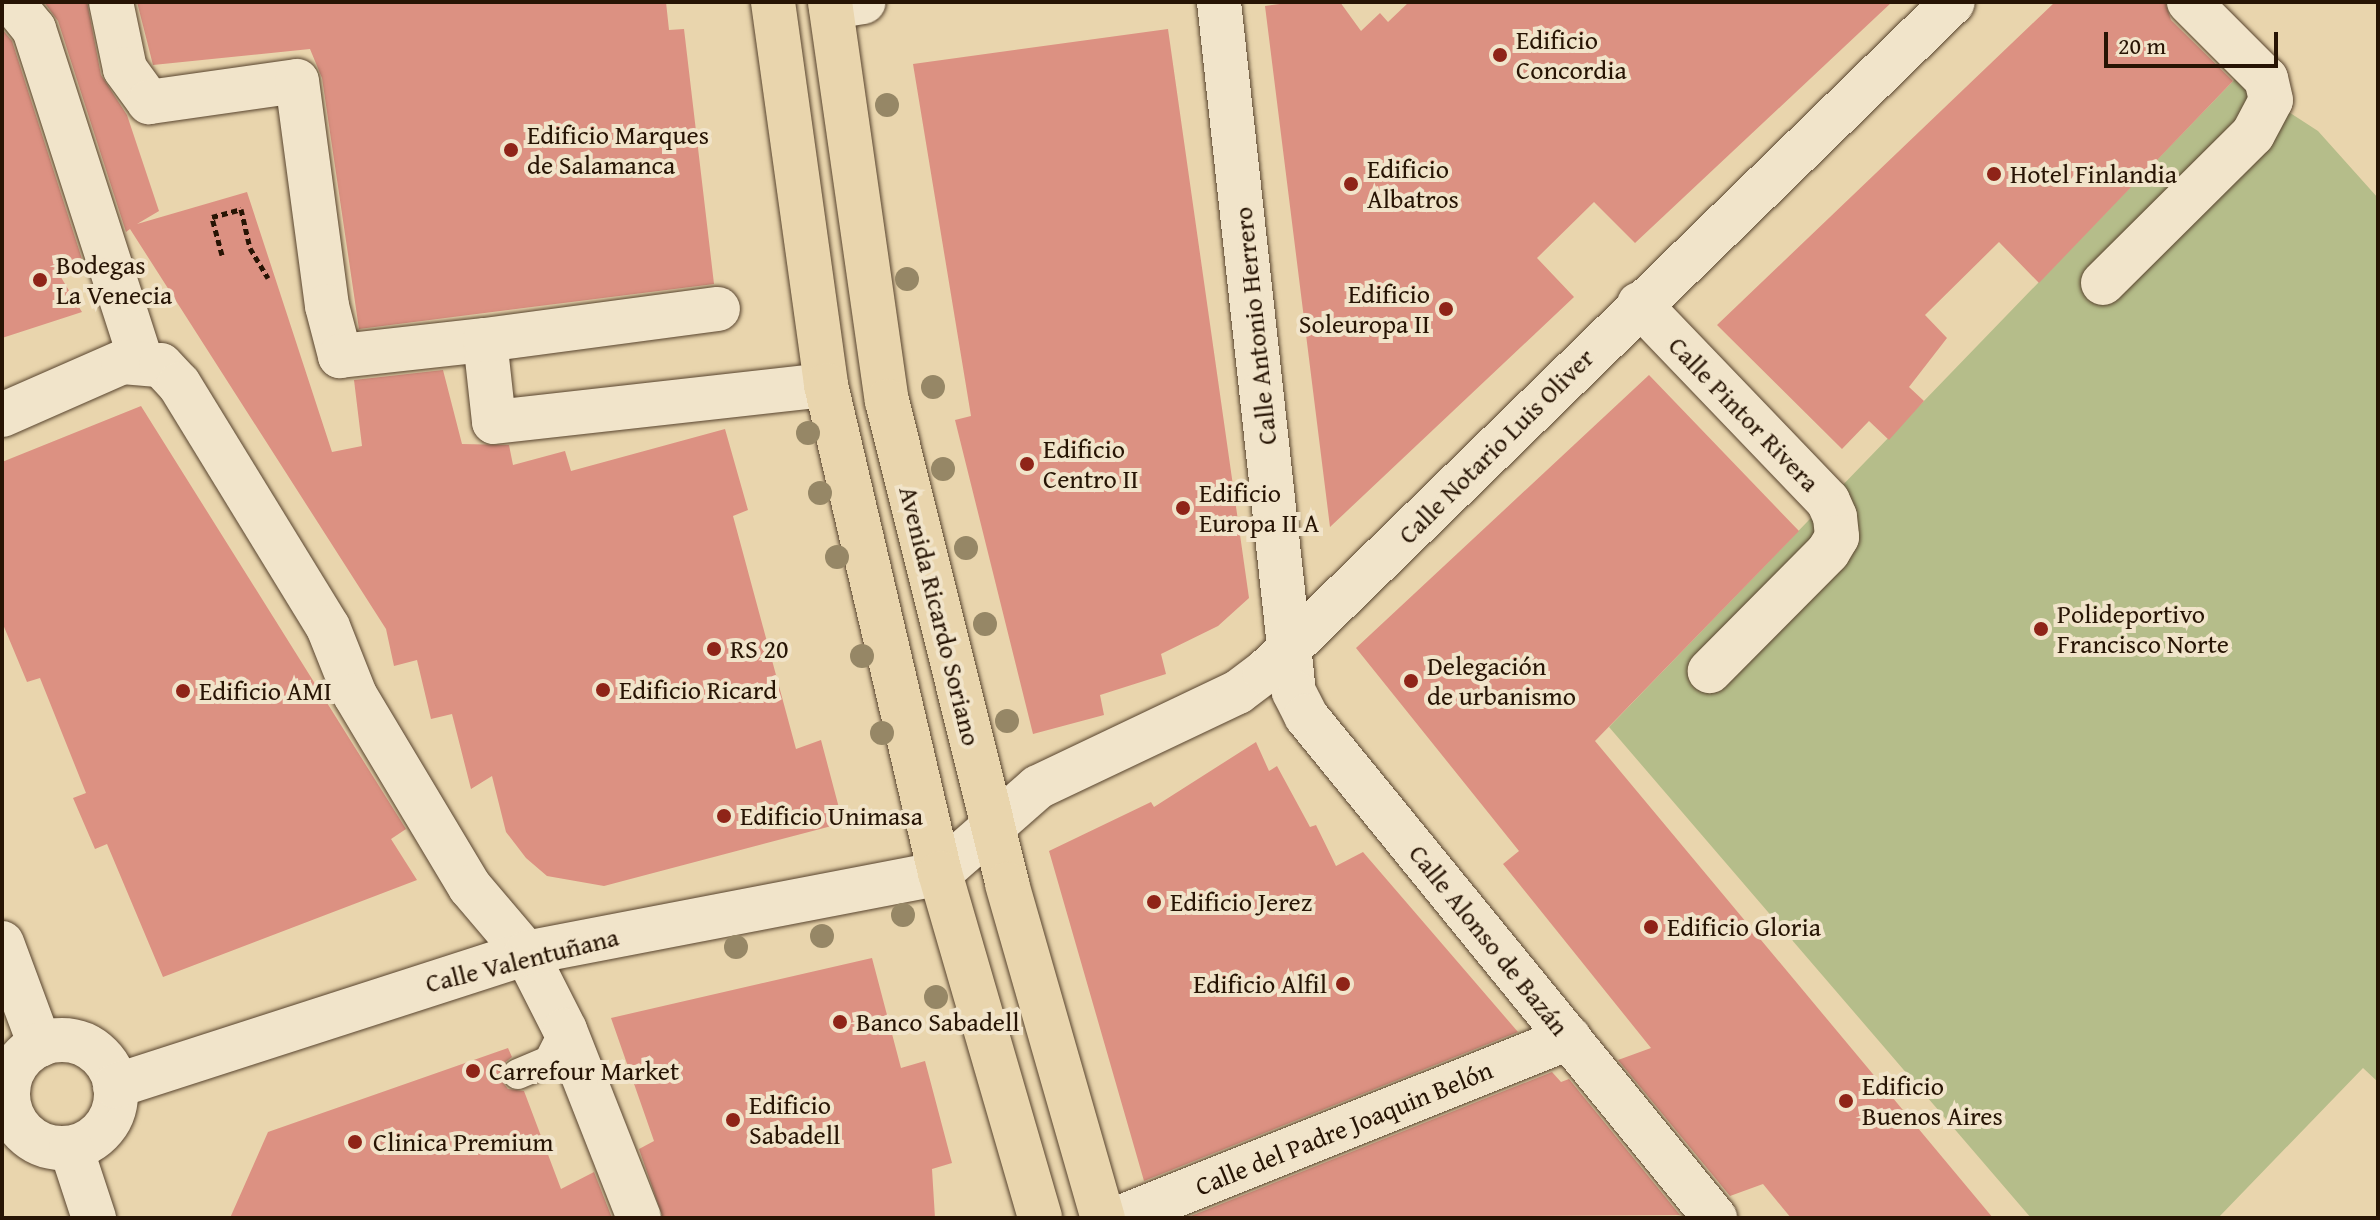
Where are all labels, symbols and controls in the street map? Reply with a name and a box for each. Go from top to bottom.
scale bar [2108,16,2282,66]
place label: Edificio Concordia [1516,24,1627,86]
text: 20 m [2118,28,2166,63]
marker: Edificio Concordia [1491,46,1509,64]
place label: Edificio Marques de Salamanca [527,119,709,180]
marker: Edificio Marques de Salamanca [502,141,520,159]
place label: Edificio Albatros [1367,153,1459,214]
place label: Hotel Finlandia [2010,158,2177,190]
marker: Hotel Finlandia [1985,165,2003,183]
marker: Edificio Albatros [1342,175,1360,193]
street label: Calle Antonio Herrero [1227,206,1283,446]
place label: Bodegas La Venecia [56,249,172,310]
marker: Bodegas La Venecia [31,271,49,289]
place label: Edificio Soleuropa II [1299,278,1430,340]
marker: Edificio Soleuropa II [1437,300,1455,318]
street label: Calle Pintor Rivera [1662,330,1826,498]
street label: Calle Notario Luis Oliver [1392,342,1600,550]
place label: Edificio Centro II [1043,433,1138,494]
marker: Edificio Centro II [1018,455,1036,473]
place label: Edificio Europa II A [1199,477,1319,538]
street label: Avenida Ricardo Soriano [893,483,987,749]
marker: Edificio Europa II A [1174,499,1192,517]
place label: Polideportivo Francisco Norte [2057,598,2229,660]
marker: Polideportivo Francisco Norte [2032,620,2050,638]
place label: RS 20 [730,633,788,665]
marker: RS 20 [705,640,723,658]
place label: Delegación de urbanismo [1427,650,1576,712]
marker: Delegación de urbanismo [1402,672,1420,690]
place label: Edificio Ricard [619,674,777,706]
place label: Edificio AMI [199,675,332,707]
marker: Edificio Ricard [594,681,612,699]
marker: Edificio AMI [174,682,192,700]
place label: Edificio Unimasa [740,800,923,832]
marker: Edificio Unimasa [715,807,733,825]
street label: Calle Alonso de Bazán [1403,838,1575,1042]
place label: Edificio Jerez [1170,886,1312,918]
marker: Edificio Jerez [1145,893,1163,911]
place label: Edificio Gloria [1667,911,1821,943]
marker: Edificio Gloria [1642,918,1660,936]
street label: Calle Valentuñana [422,921,622,999]
place label: Edificio Alfil [1193,968,1327,1000]
marker: Edificio Alfil [1334,975,1352,993]
place label: Banco Sabadell [856,1006,1020,1038]
marker: Banco Sabadell [831,1013,849,1031]
street label: Calle del Padre Joaquin Belón [1191,1054,1497,1202]
place label: Carrefour Market [489,1055,679,1087]
marker: Carrefour Market [464,1062,482,1080]
place label: Edificio Buenos Aires [1862,1070,2003,1132]
place label: Edificio Sabadell [749,1089,840,1150]
marker: Edificio Buenos Aires [1837,1092,1855,1110]
marker: Edificio Sabadell [724,1111,742,1129]
place label: Clinica Premium [373,1126,554,1158]
marker: Clinica Premium [344,1131,366,1153]

